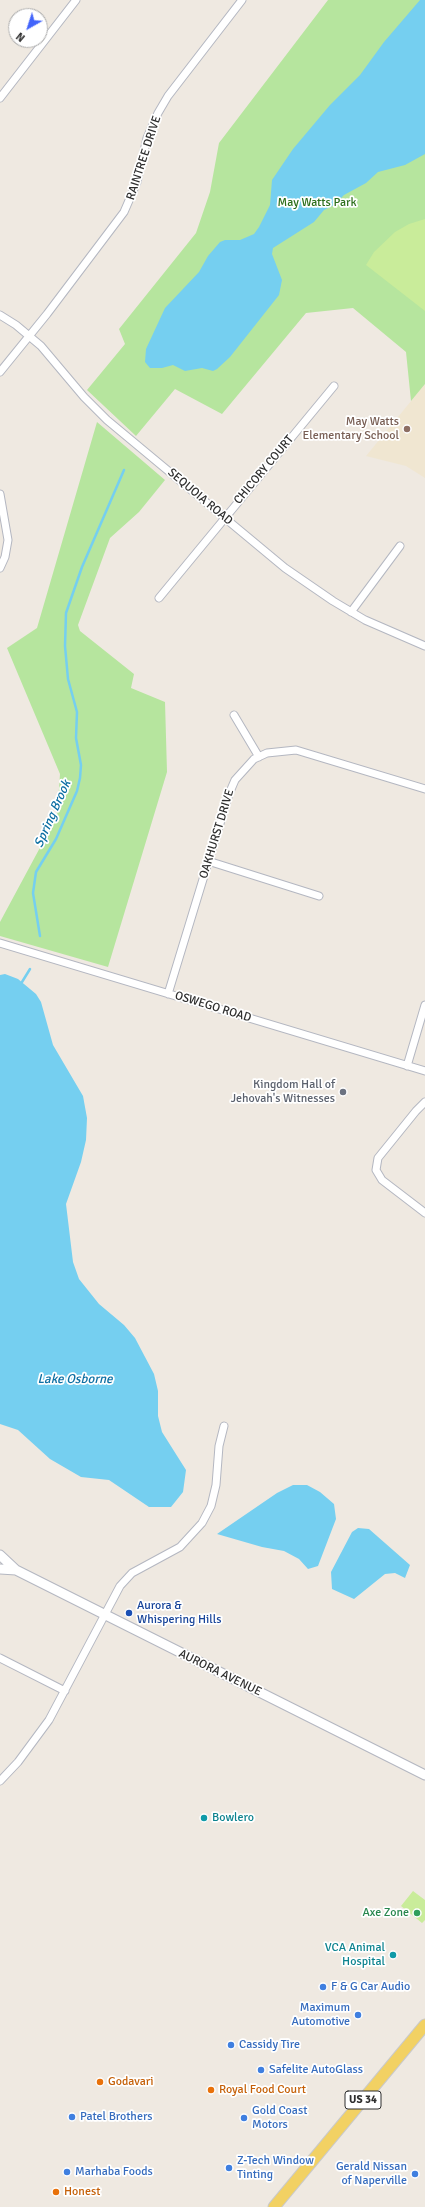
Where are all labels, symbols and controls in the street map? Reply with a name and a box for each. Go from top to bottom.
north arrow [8,8,48,48]
text: N [14,29,28,44]
street label: RAINTREE DRIVE [124,114,164,202]
park label: May Watts Park [278,196,356,210]
place label: May Watts Elementary School [303,415,399,443]
marker: May Watts Elementary School [402,424,412,434]
street label: CHICORY COURT [231,433,297,507]
street label: SEQUOIA ROAD [165,466,235,528]
water label: Spring Brook [31,778,75,850]
street label: OAKHURST DRIVE [197,788,237,880]
street label: OSWEGO ROAD [173,989,253,1025]
place label: Kingdom Hall of Jehovah's Witnesses [231,1078,335,1106]
marker: Kingdom Hall of Jehovah's Witnesses [338,1087,348,1097]
water label: Lake Osborne [37,1372,113,1388]
place label: Aurora & Whispering Hills [137,1599,222,1627]
marker: Aurora & Whispering Hills [124,1608,134,1618]
street label: AURORA AVENUE [176,1647,264,1699]
place label: Bowlero [212,1811,254,1825]
marker: Bowlero [199,1813,209,1823]
place label: Axe Zone [362,1906,409,1920]
marker: Axe Zone [412,1908,422,1918]
place label: VCA Animal Hospital [325,1941,385,1969]
marker: VCA Animal Hospital [388,1950,398,1960]
place label: F & G Car Audio [331,1980,410,1994]
marker: F & G Car Audio [318,1982,328,1992]
place label: Maximum Automotive [291,2001,350,2029]
marker: Maximum Automotive [353,2010,363,2020]
place label: Cassidy Tire [239,2038,300,2052]
marker: Cassidy Tire [226,2040,236,2050]
place label: Safelite AutoGlass [269,2063,363,2077]
marker: Safelite AutoGlass [256,2065,266,2075]
place label: Godavari [108,2075,154,2089]
marker: Godavari [95,2077,105,2087]
place label: Royal Food Court [219,2083,306,2097]
marker: Royal Food Court [206,2085,216,2095]
road number: US 34 [345,2091,381,2109]
place label: Gold Coast Motors [252,2104,307,2132]
place label: Patel Brothers [80,2110,153,2124]
marker: Patel Brothers [67,2112,77,2122]
marker: Gold Coast Motors [239,2113,249,2123]
place label: Z-Tech Window Tinting [237,2154,314,2182]
place label: Gerald Nissan of Naperville [336,2160,407,2188]
marker: Z-Tech Window Tinting [224,2163,234,2173]
place label: Marhaba Foods [75,2165,153,2179]
marker: Marhaba Foods [62,2167,72,2177]
marker: Gerald Nissan of Naperville [410,2169,420,2179]
place label: Honest [64,2185,100,2199]
marker: Honest [51,2187,61,2197]

